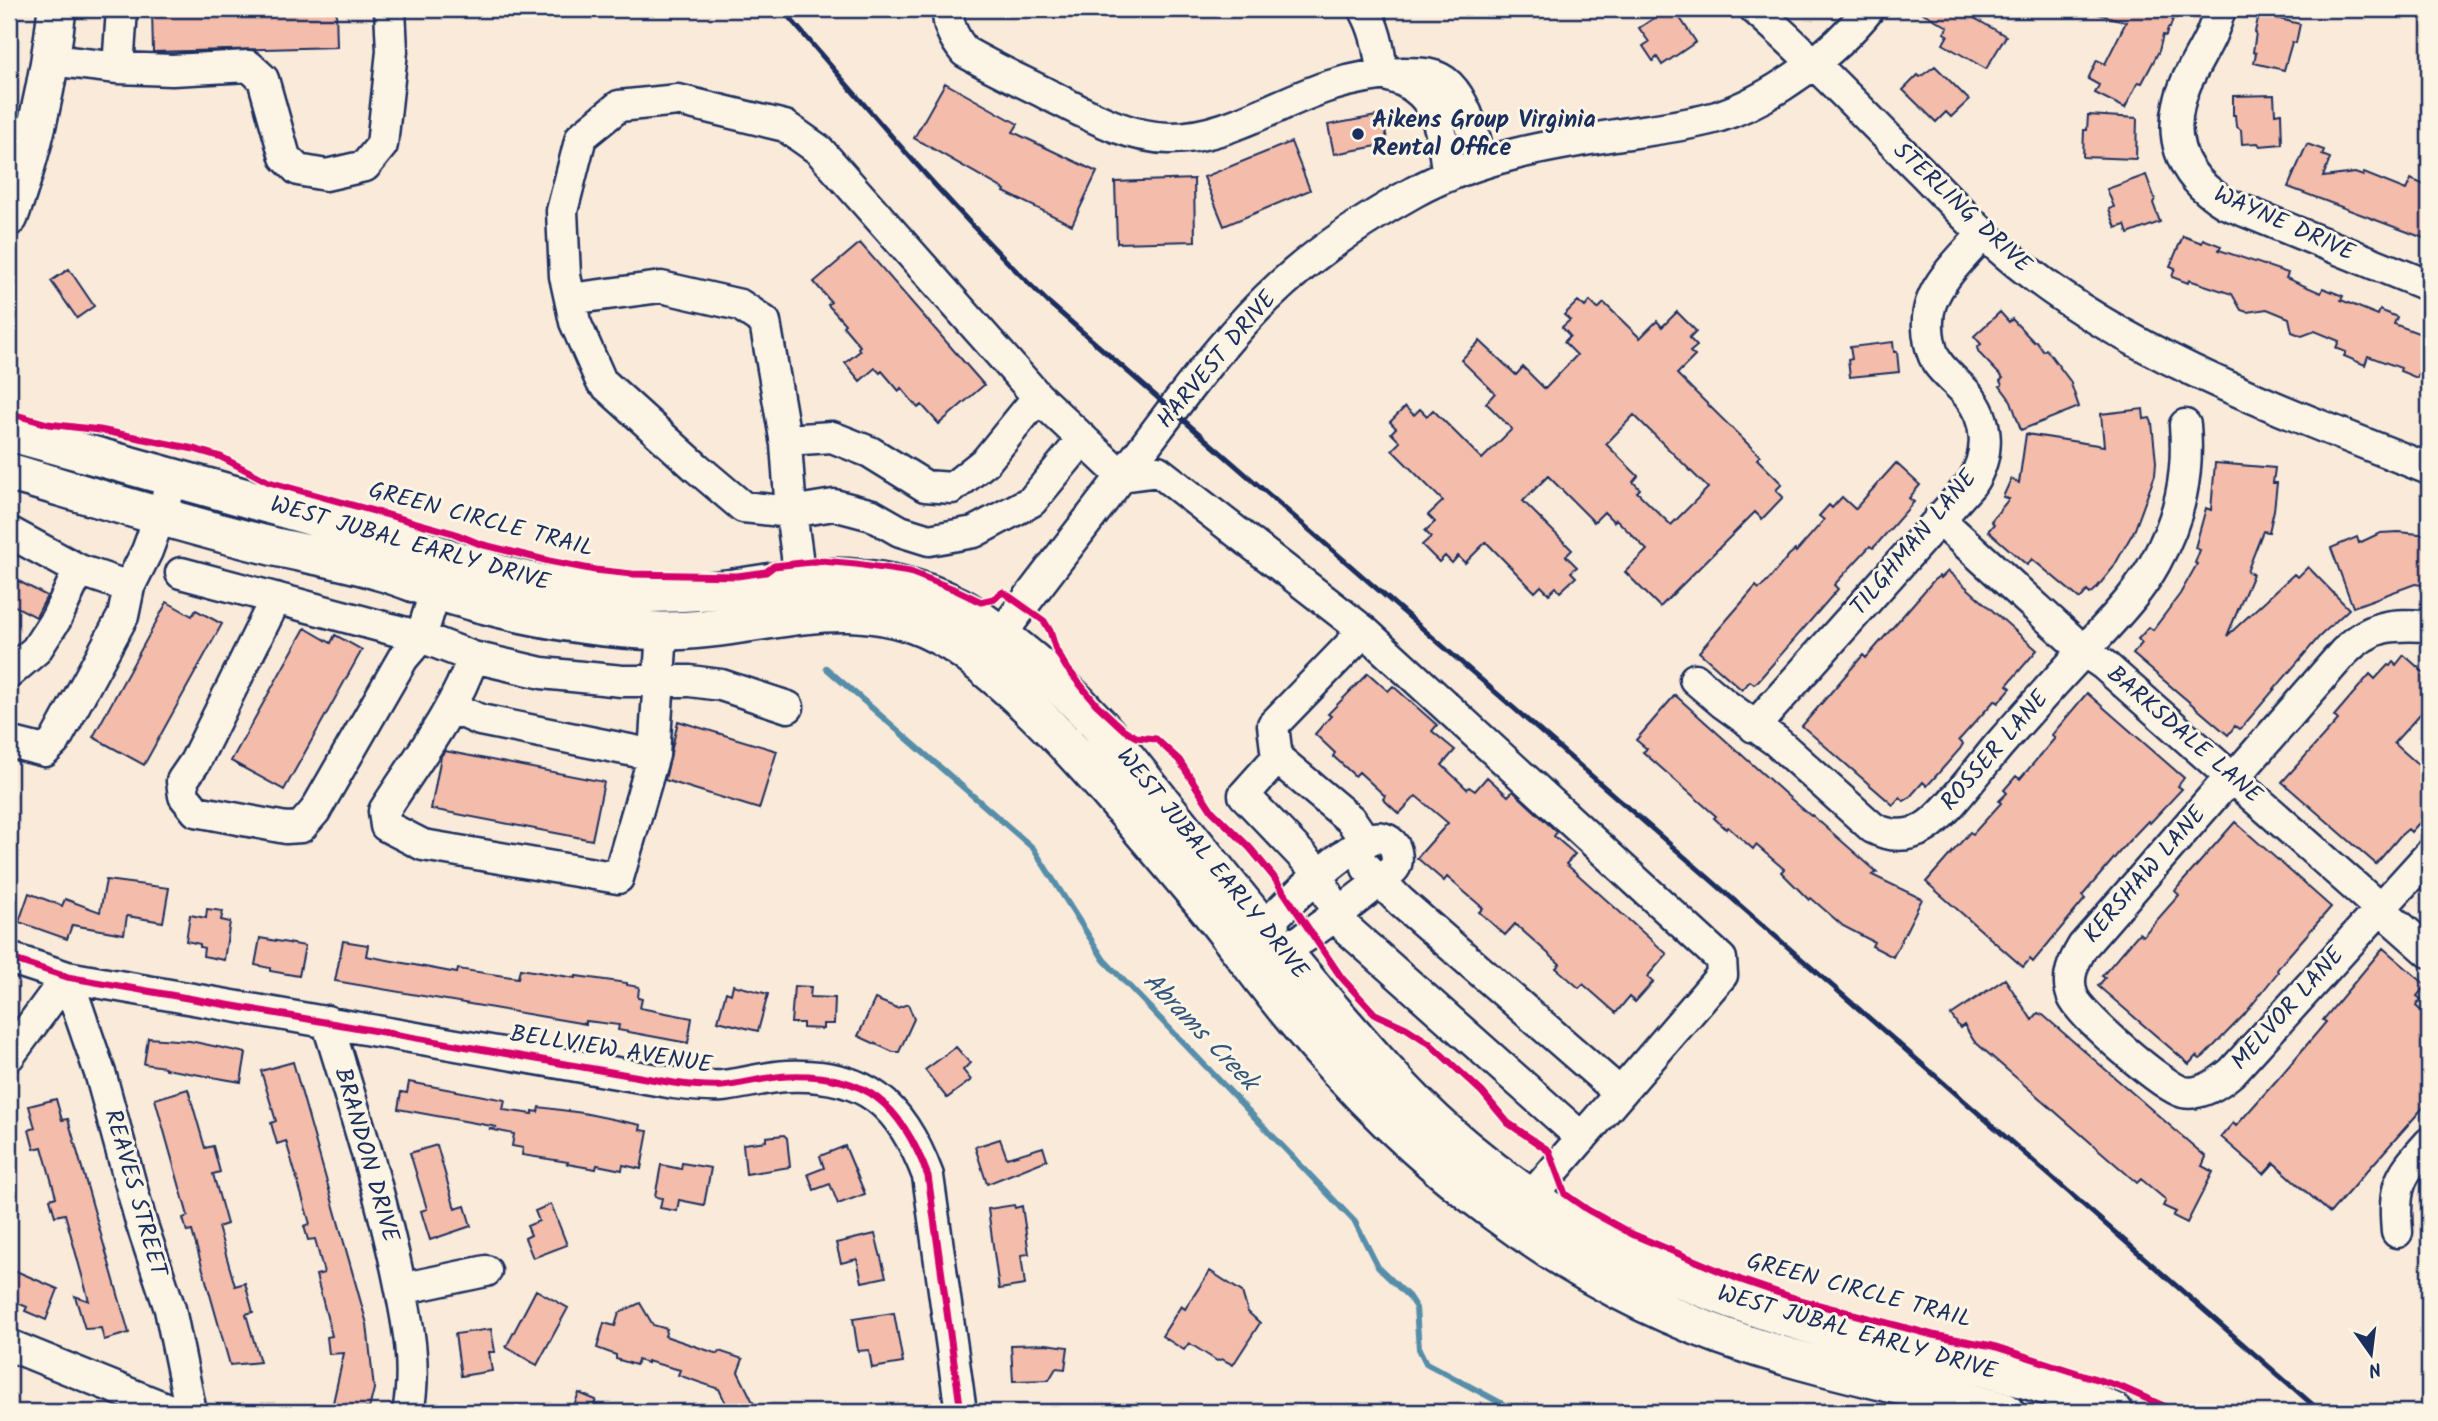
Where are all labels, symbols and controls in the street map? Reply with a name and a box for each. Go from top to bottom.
place label: Aikens Group Virginia Rental Office [1372,101,1596,168]
marker: Aikens Group Virginia Rental Office [1350,126,1366,142]
street label: STERLING DRIVE [1883,133,2041,284]
street label: WAYNE DRIVE [2207,176,2362,273]
street label: HARVEST DRIVE [1147,281,1287,438]
street label: TILGHMAN LANE [1841,460,1988,625]
street label: GREEN CIRCLE TRAIL [364,471,598,569]
street label: WEST JUBAL EARLY DRIVE [266,485,555,603]
street label: BARKSDALE LANE [2097,656,2271,815]
street label: ROSSER LANE [1931,681,2060,820]
street label: WEST JUBAL EARLY DRIVE [1106,739,1319,989]
street label: KERSHAW LANE [2074,797,2217,953]
street label: MELVOR LANE [2222,938,2355,1080]
water label: Abrams Creek [1132,963,1271,1104]
street label: BELLVIEW AVENUE [507,1015,716,1085]
street label: BRANDON DRIVE [322,1063,410,1248]
street label: REAVES STREET [93,1105,178,1283]
street label: GREEN CIRCLE TRAIL [1742,1242,1976,1340]
street label: WEST JUBAL EARLY DRIVE [1713,1274,2002,1392]
north arrow [2336,1320,2406,1390]
text: N [2365,1353,2384,1385]

